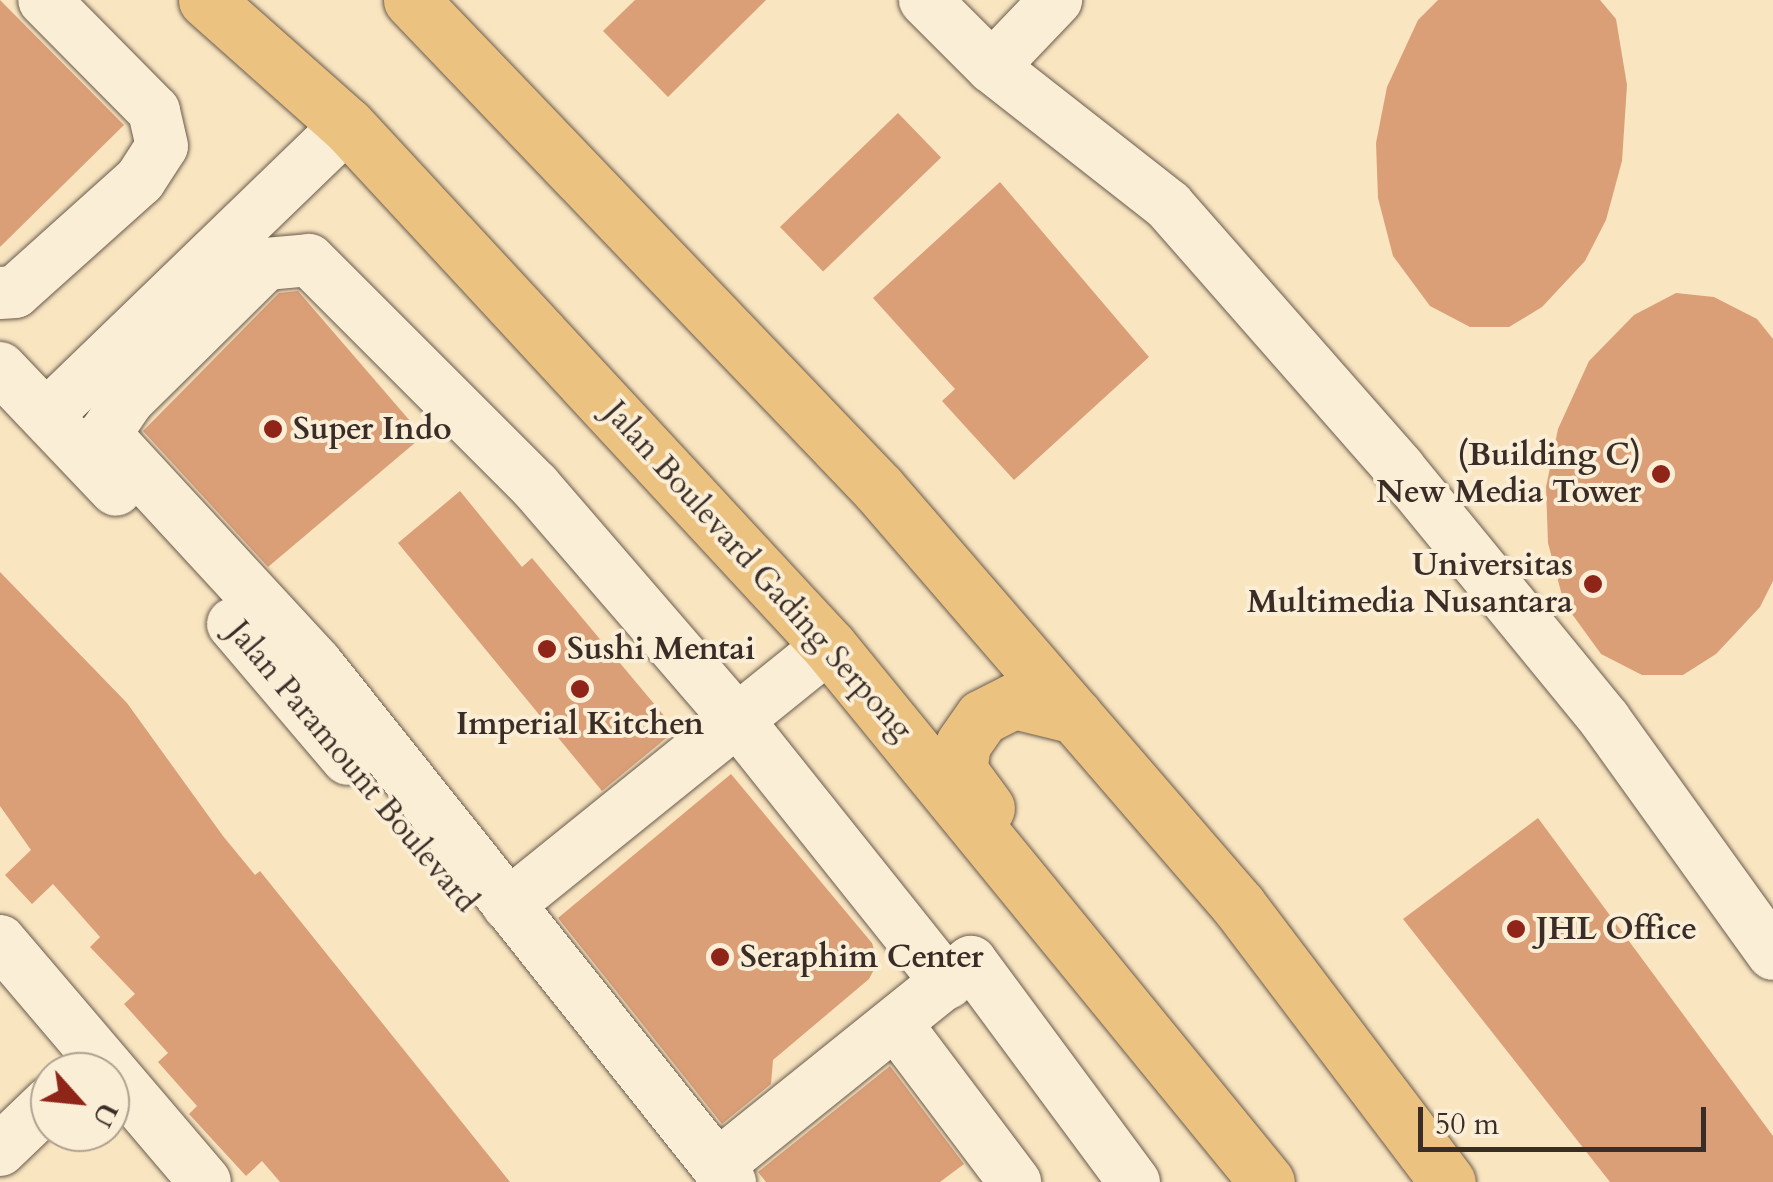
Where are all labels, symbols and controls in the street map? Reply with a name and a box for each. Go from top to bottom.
street label: Jalan Boulevard Gading Serpong [596,394,920,748]
place label: Super Indo [293,410,452,448]
marker: Super Indo [262,418,284,440]
place label: (Building C) New Media Tower [1376,437,1641,512]
marker: (Building C) New Media Tower [1650,463,1672,485]
place label: Universitas Multimedia Nusantara [1247,547,1573,622]
marker: Universitas Multimedia Nusantara [1582,573,1604,595]
street label: Jalan Paramount Boulevard [219,614,485,920]
place label: Sushi Mentai [567,630,755,668]
marker: Sushi Mentai [536,638,558,660]
marker: Imperial Kitchen [569,678,591,700]
place label: Imperial Kitchen [456,705,704,743]
place label: JHL Office [1536,910,1697,948]
marker: JHL Office [1505,918,1527,940]
place label: Seraphim Center [740,938,984,976]
marker: Seraphim Center [709,946,731,968]
north arrow [30,1052,130,1152]
scale bar [1423,1087,1710,1149]
text: U [83,1096,127,1134]
text: 50 m [1435,1104,1499,1145]

